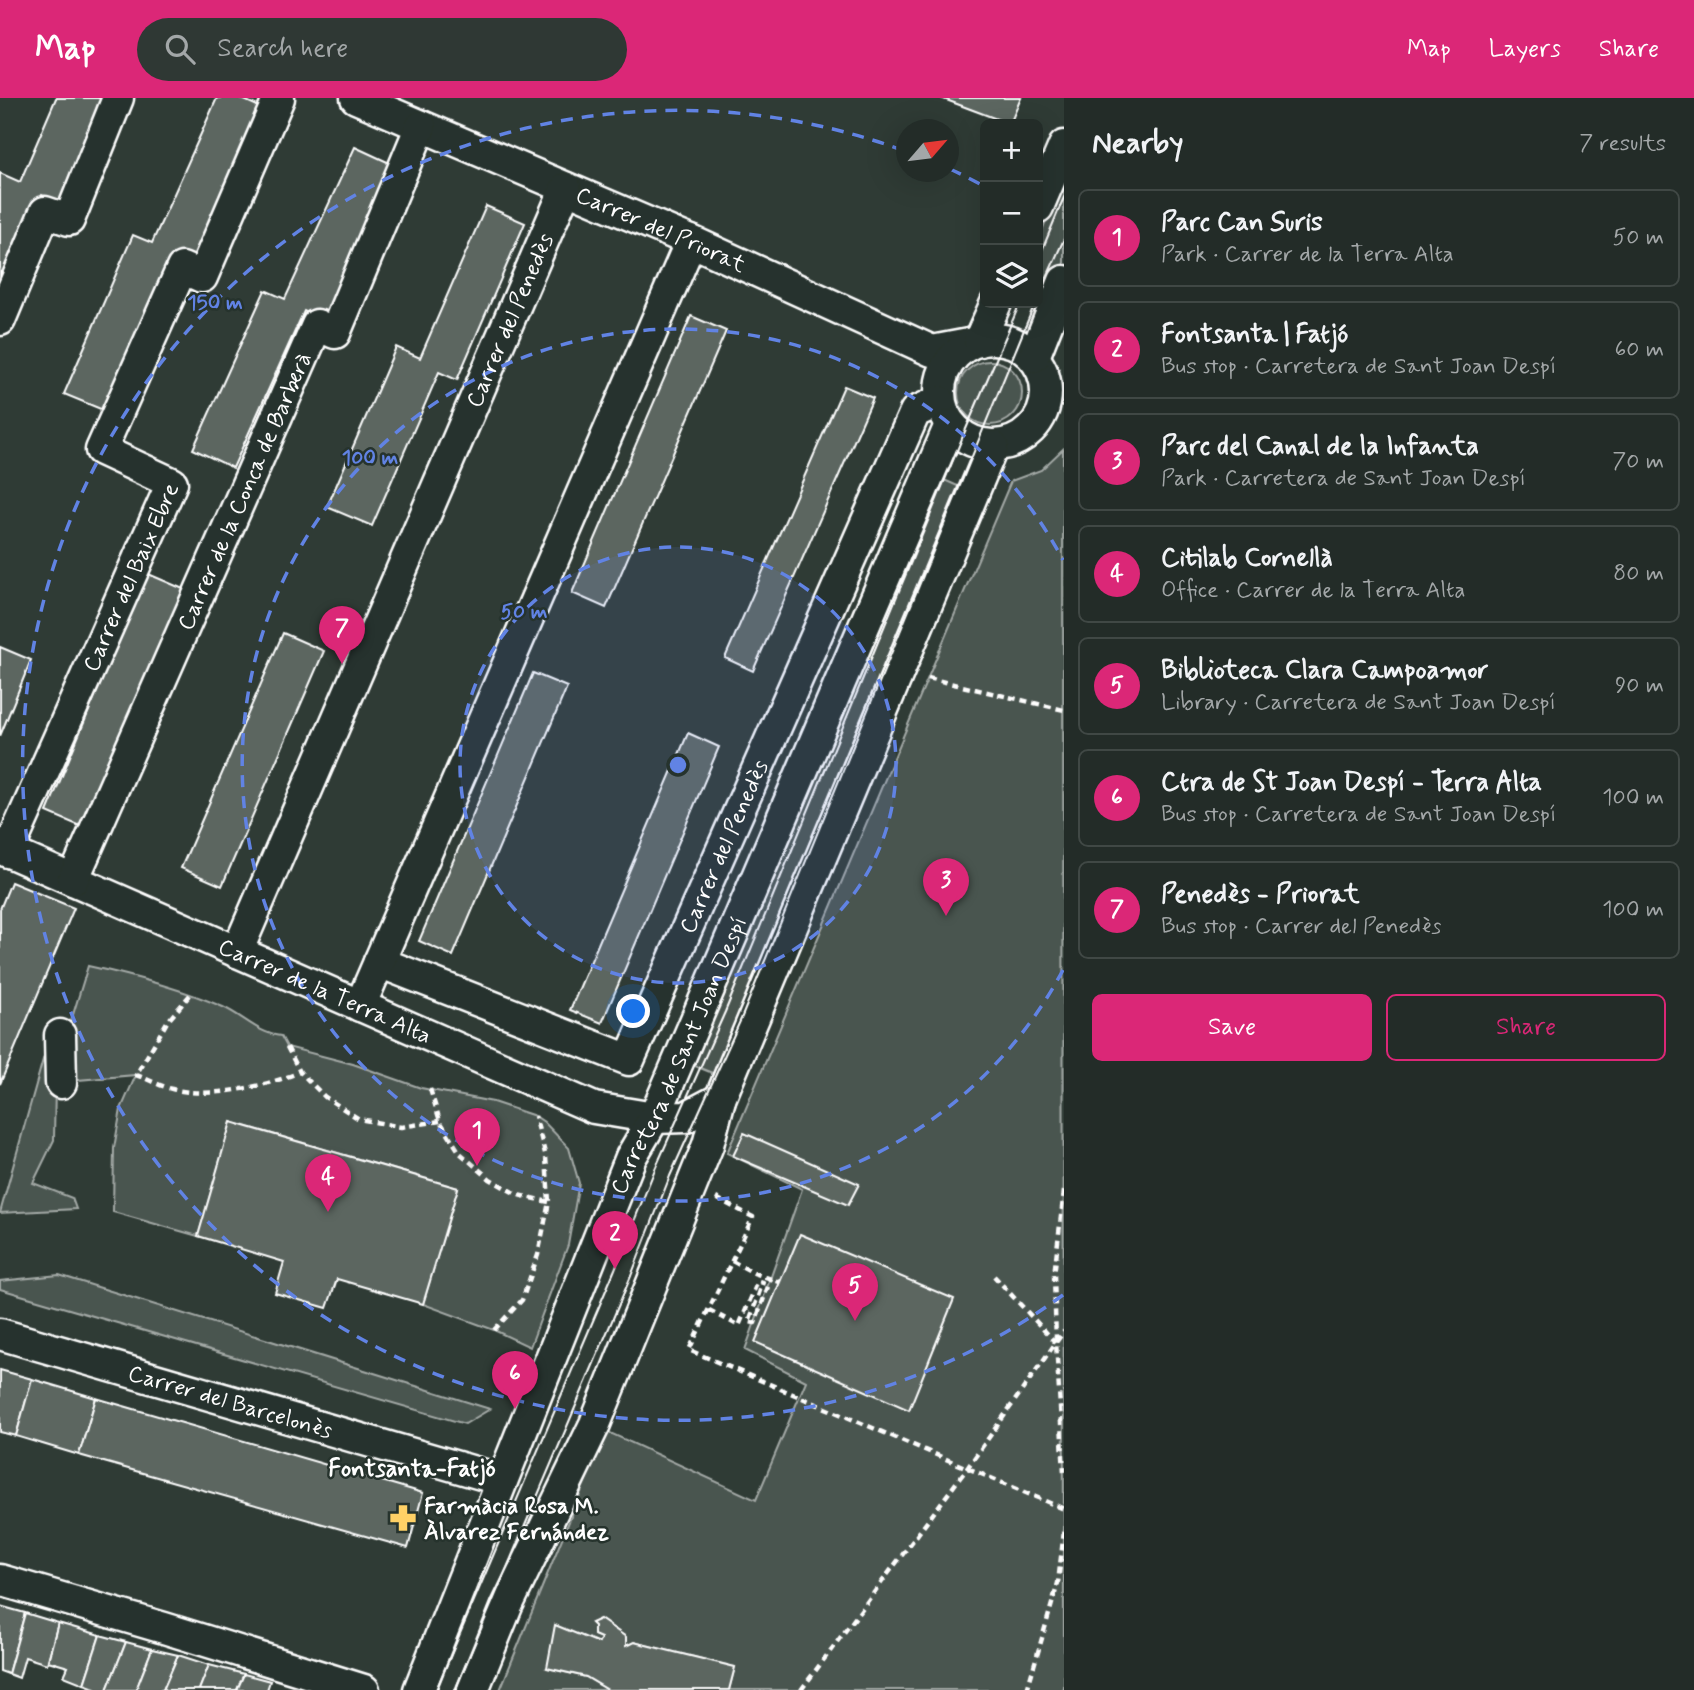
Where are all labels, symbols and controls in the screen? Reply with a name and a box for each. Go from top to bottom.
search box [137,18,627,81]
text: Map [35,27,95,71]
icon: search [161,30,199,68]
text: Search here [217,32,348,66]
text: Map [1407,34,1451,65]
text: Layers [1489,34,1561,65]
text: Share [1599,34,1659,65]
north arrow [896,119,959,182]
map controls [980,119,1043,308]
button: + [980,119,1043,182]
text: Nearby [1092,124,1183,163]
text: 7 results [1579,129,1666,159]
street label: Carrer del Priorat [571,181,750,281]
button: − [980,182,1043,245]
text: Parc Can Suris [1161,206,1323,240]
text: 1 [1112,223,1122,253]
text: 50 m [1613,223,1664,253]
street label: Carrer del Penedès [460,229,562,413]
text: Park · Carrer de la Terra Alta [1161,240,1454,270]
button: layers [980,245,1043,308]
text: 150 m [187,289,243,317]
text: Fontsanta | Fatjó [1161,318,1348,352]
text: 2 [1111,335,1123,365]
text: 60 m [1615,335,1664,365]
street label: Carrer de la Conca de Barberà [172,348,320,635]
text: Bus stop · Carretera de Sant Joan Despí [1161,352,1556,382]
text: Parc del Canal de la Infanta [1161,430,1479,464]
text: 100 m [342,444,398,472]
text: 3 [1112,447,1122,477]
text: 70 m [1612,447,1664,477]
text: Park · Carretera de Sant Joan Despí [1161,464,1526,494]
street label: Carrer del Baix Ebre [77,479,187,677]
text: Citilab Cornellà [1161,542,1333,576]
text: 4 [1110,559,1124,589]
text: 80 m [1613,559,1664,589]
text: Office · Carrer de la Terra Alta [1161,576,1466,606]
text: 50 m [501,598,548,626]
pin: 7 [319,606,365,664]
text: Biblioteca Clara Campoamor [1161,654,1488,688]
text: 5 [1110,671,1124,701]
text: 90 m [1615,671,1664,701]
text: Library · Carretera de Sant Joan Despí [1161,688,1556,718]
centre of rings [666,753,690,777]
street label: Carrer del Penedès [674,756,777,939]
text: Ctra de St Joan Despí - Terra Alta [1161,766,1542,800]
text: 6 [1111,783,1123,813]
text: 100 m [1602,783,1664,813]
text: Bus stop · Carretera de Sant Joan Despí [1161,800,1556,830]
pin: 3 [923,858,969,916]
text: Penedès - Priorat [1161,878,1360,912]
text: 7 [1110,895,1124,925]
text: 100 m [1602,895,1664,925]
street label: Carretera de Sant Joan Despí [605,912,755,1199]
text: Bus stop · Carrer del Penedès [1161,912,1441,942]
street label: Carrer de la Terra Alta [213,932,436,1052]
your location [616,994,650,1028]
button: Save [1092,994,1372,1061]
button: Share [1386,994,1666,1061]
pin: 1 [454,1108,500,1166]
pin: 4 [305,1154,351,1212]
pin: 2 [592,1211,638,1269]
pin: 5 [832,1263,878,1321]
pin: 6 [492,1351,538,1409]
street label: Carrer del Barcelonès [124,1359,336,1447]
district label: Fontsanta-Fatjó [328,1454,496,1486]
place label: Farmàcia Rosa M. Àlvarez Fernández [424,1492,609,1548]
pharmacy icon: Farmàcia Rosa M. Àlvarez Fernández [388,1503,418,1533]

